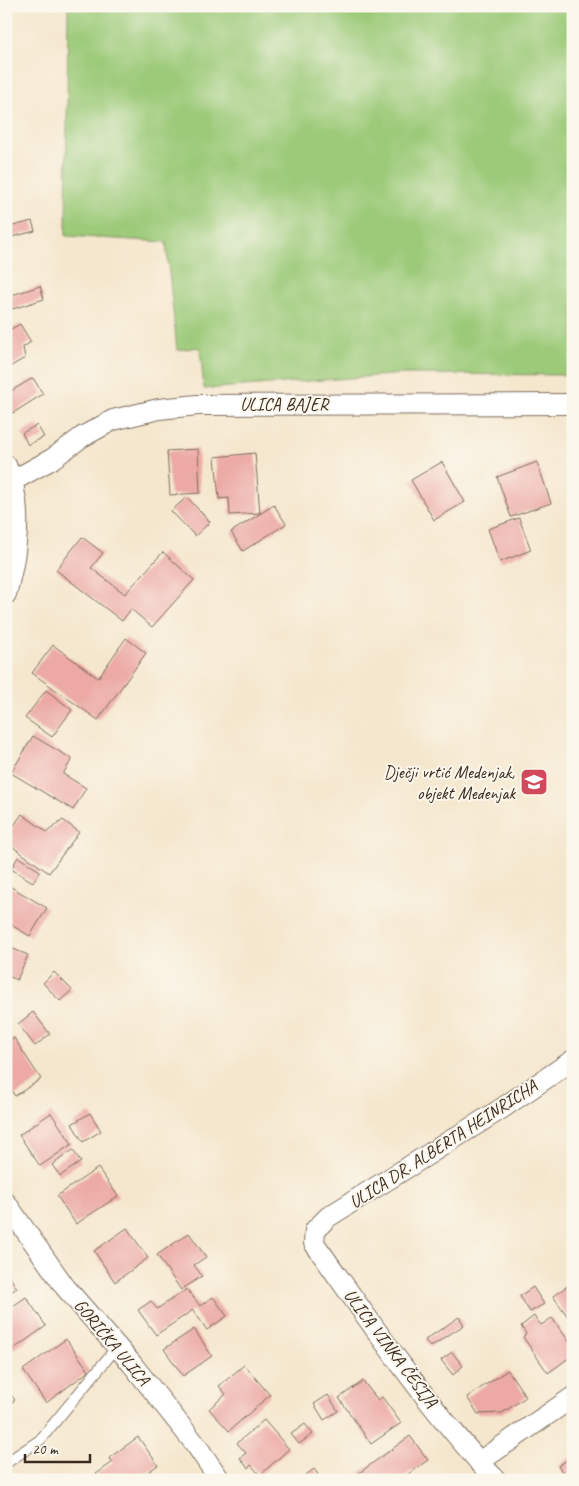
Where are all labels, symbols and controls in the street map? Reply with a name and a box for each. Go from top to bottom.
street label: ULICA BAJER [240,393,330,415]
place label: Dječji vrtić Medenjak, objekt Medenjak [384,761,516,804]
school or university icon: Dječji vrtić Medenjak, objekt Medenjak [519,767,549,797]
street label: ULICA DR. ALBERTA HEINRICHA [345,1074,542,1213]
street label: ULICA VINKA ČESIJA [339,1284,443,1412]
street label: GORIČKA ULICA [69,1294,155,1390]
scale bar [25,1431,90,1463]
text: 20 m [32,1440,59,1459]

